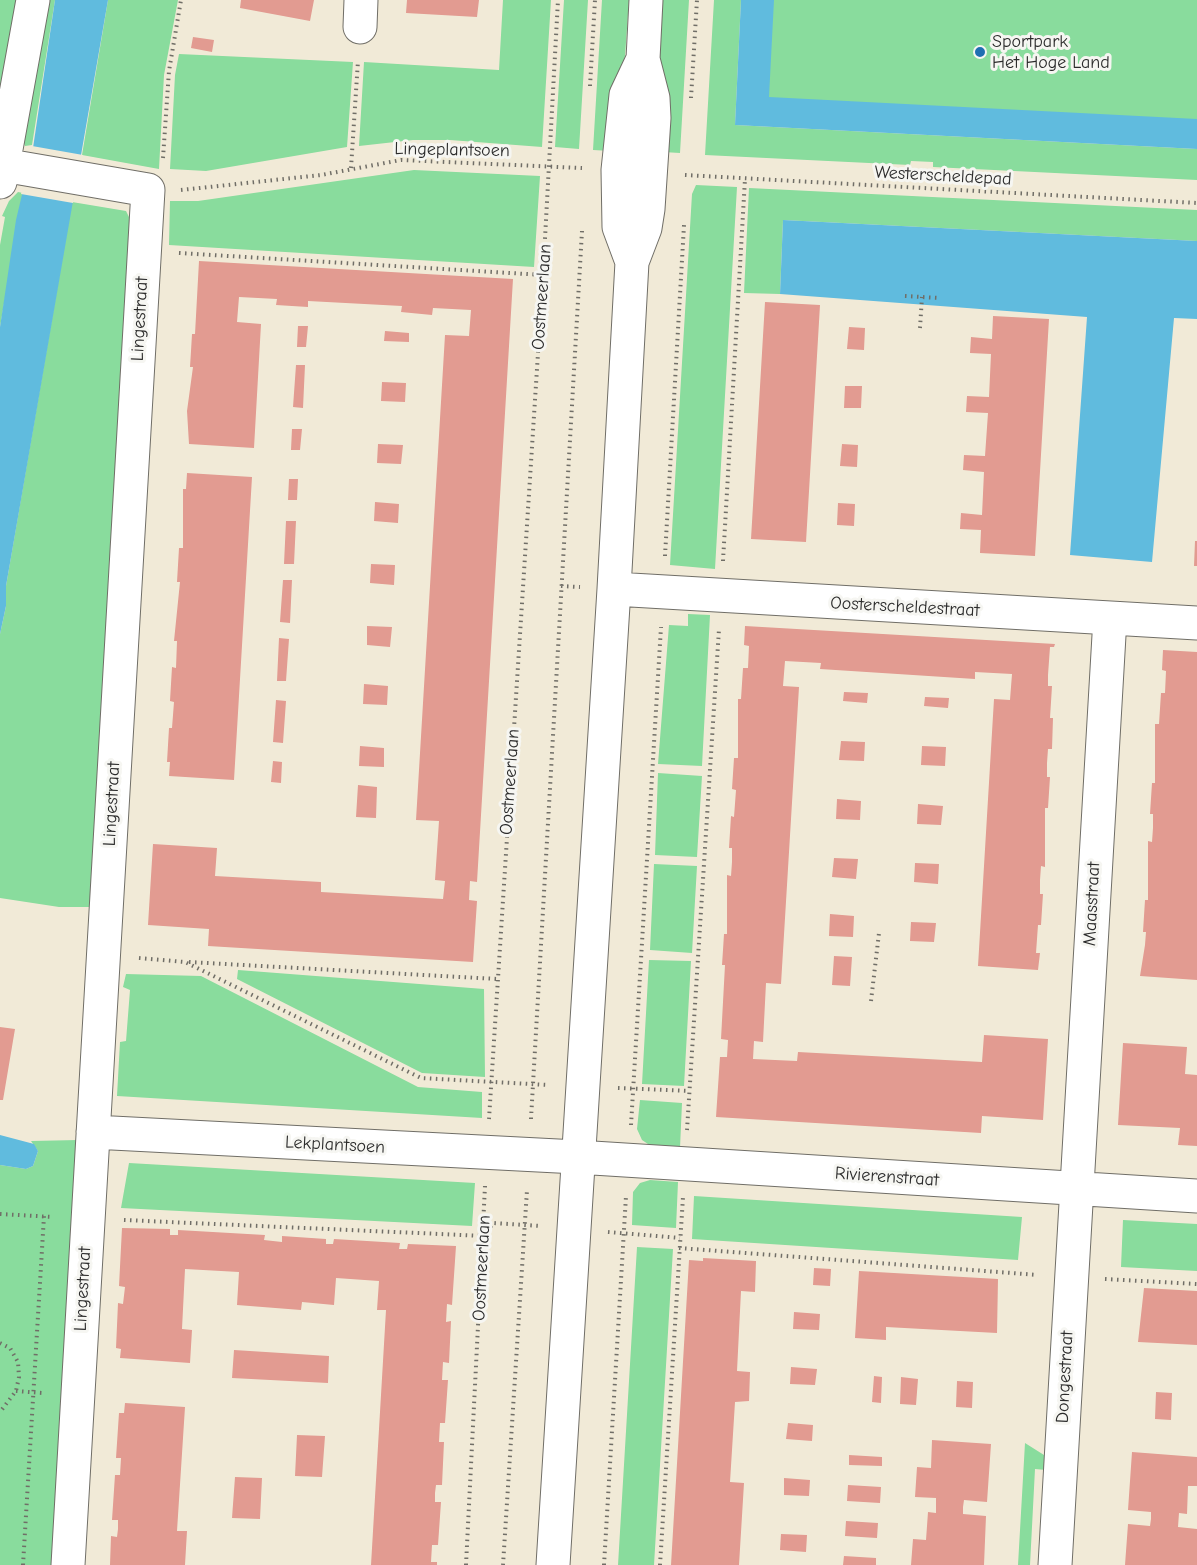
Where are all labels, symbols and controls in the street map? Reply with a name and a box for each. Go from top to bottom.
place label: Sportpark Het Hoge Land [992,31,1110,74]
marker: Sportpark Het Hoge Land [973,45,987,59]
street label: Lingeplantsoen [394,138,510,162]
street label: Westerscheldepad [874,162,1012,190]
street label: Oostmeerlaan [528,243,556,351]
street label: Lingestraat [127,276,153,362]
street label: Oosterscheldestraat [830,592,980,622]
street label: Oostmeerlaan [496,728,524,836]
street label: Lingestraat [99,761,125,847]
street label: Maasstraat [1079,861,1105,947]
street label: Lekplantsoen [284,1132,386,1158]
street label: Rivierenstraat [834,1163,940,1191]
street label: Oostmeerlaan [468,1214,496,1322]
street label: Lingestraat [70,1246,96,1332]
street label: Dongestraat [1052,1330,1078,1424]

